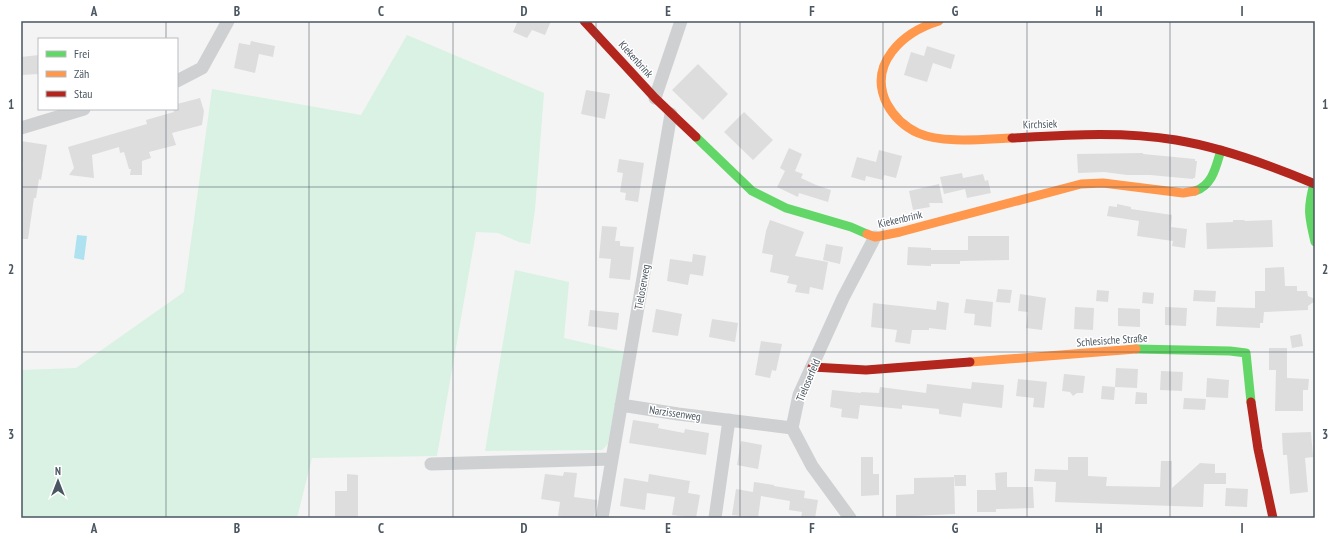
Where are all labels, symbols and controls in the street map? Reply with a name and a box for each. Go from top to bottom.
text: A [90,3,98,20]
text: B [234,3,240,20]
text: C [378,3,384,20]
text: D [521,3,528,20]
text: E [665,3,671,20]
text: F [809,3,815,20]
text: G [952,3,959,20]
text: H [1096,3,1103,20]
text: I [1240,3,1244,20]
legend [38,38,178,110]
street label: Kiekenbrink [616,38,657,81]
text: Frei [74,46,90,61]
text: Zäh [74,66,89,81]
text: Stau [74,86,92,101]
text: 1 [8,96,14,113]
text: 1 [1322,96,1328,113]
street label: Kirchsiek [1023,116,1058,132]
street label: Kiekenbrink [876,207,924,231]
text: 2 [8,261,14,278]
text: 2 [1322,261,1328,278]
street label: Tieloserweg [631,263,653,311]
street label: Schlesische Straße [1076,331,1148,349]
street label: Tieloserfeld [793,356,823,403]
street label: Narzissenweg [648,402,702,424]
text: 3 [8,426,14,443]
text: 3 [1322,426,1328,443]
north arrow [38,461,78,501]
text: N [55,464,61,478]
text: A [90,520,98,537]
text: B [234,520,240,537]
text: C [378,520,384,537]
text: D [521,520,528,537]
text: E [665,520,671,537]
text: F [809,520,815,537]
text: G [952,520,959,537]
text: H [1096,520,1103,537]
text: I [1240,520,1244,537]

